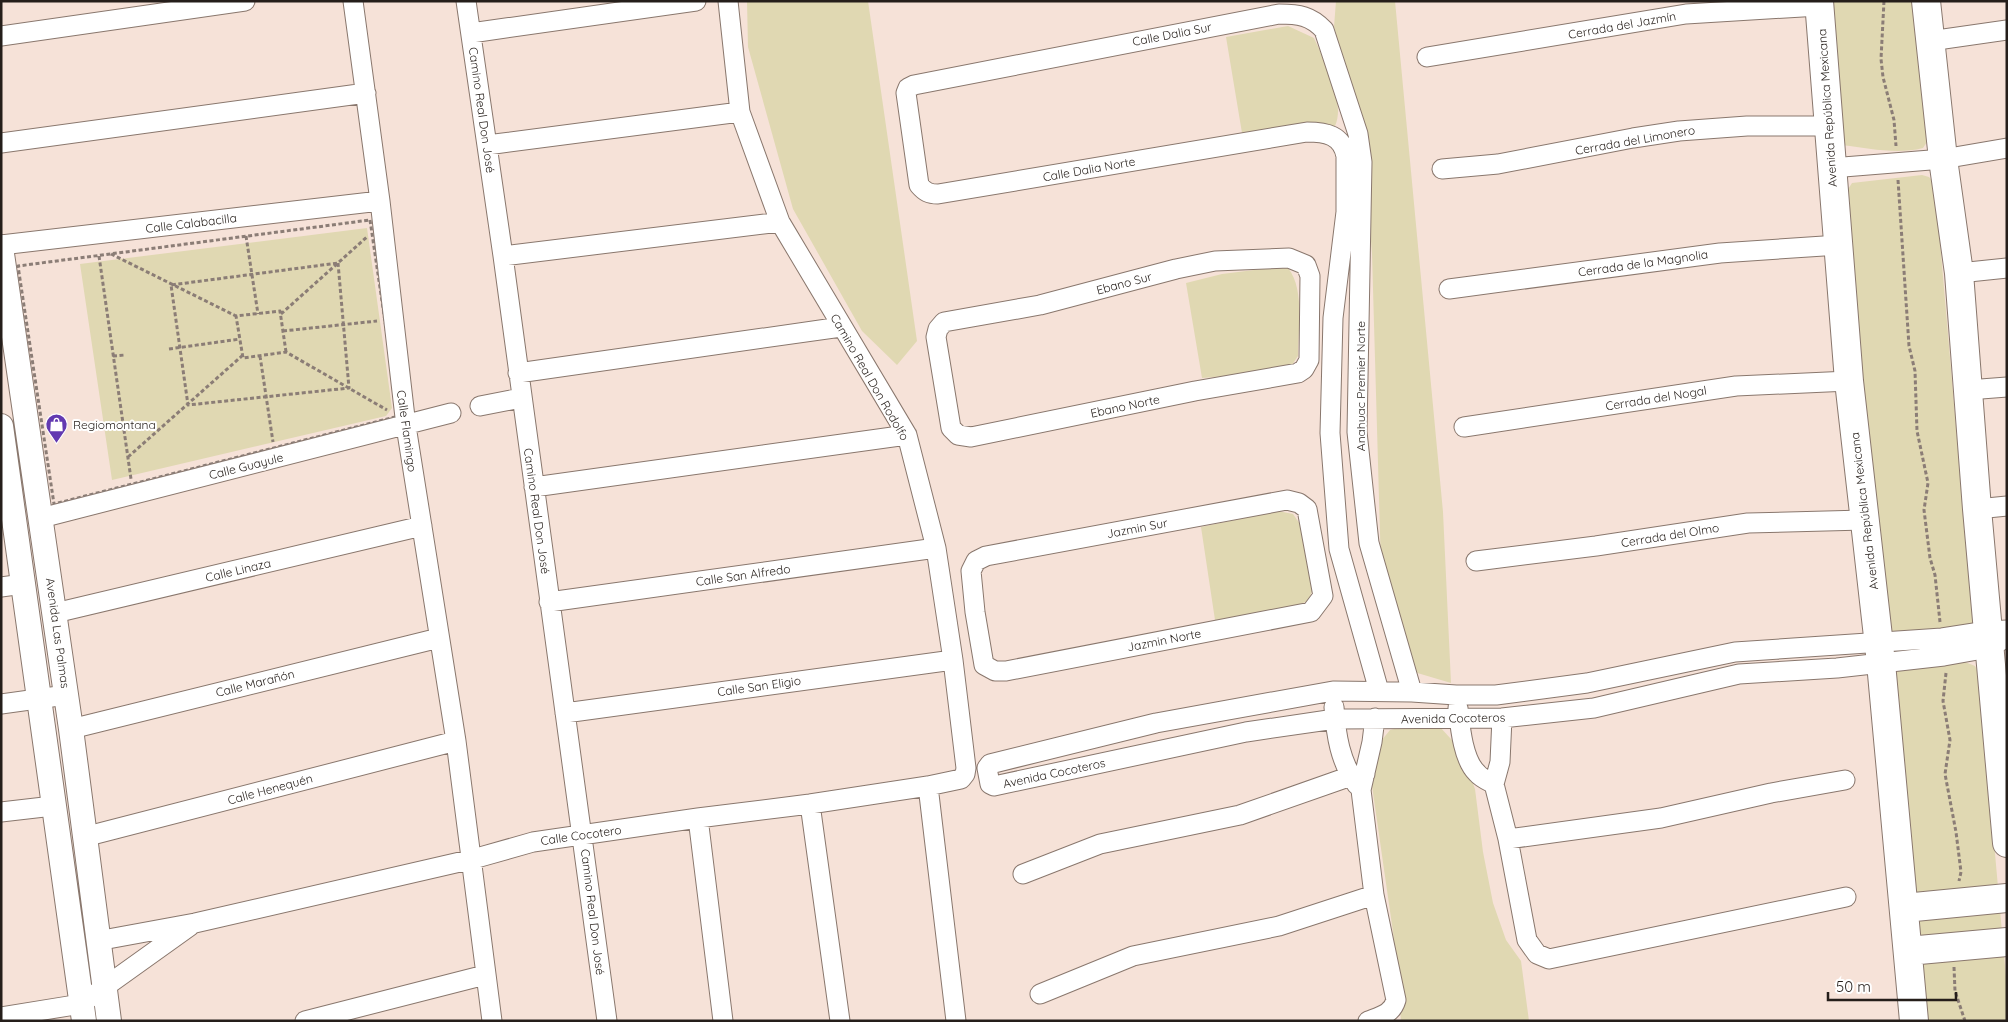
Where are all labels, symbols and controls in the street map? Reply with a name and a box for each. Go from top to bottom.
street label: Cerrada del Jazmín [1567,8,1677,42]
street label: Calle Dalia Sur [1131,19,1213,49]
street label: Avenida República Mexicana [1814,28,1840,188]
street label: Camino Real Don José [466,46,498,174]
street label: Cerrada del Limonero [1574,122,1696,158]
street label: Calle Dalia Norte [1042,153,1137,185]
street label: Calle Calabacilla [145,210,237,236]
street label: Cerrada de la Magnolia [1577,246,1709,280]
street label: Ebano Sur [1095,268,1154,298]
street label: Camino Real Don Rodolfo [828,311,912,443]
street label: Anahuac Premier Norte [1353,321,1368,451]
street label: Cerrada del Nogal [1604,383,1708,413]
street label: Calle Flamingo [394,389,420,473]
street label: Ebano Norte [1089,391,1161,421]
shop icon: Regiomontana [45,412,69,443]
place label: Regiomontana [73,417,156,432]
street label: Avenida República Mexicana [1847,431,1881,591]
street label: Camino Real Don José [521,447,553,575]
street label: Calle Guayule [207,449,285,482]
street label: Jazmin Sur [1105,515,1169,541]
street label: Cerrada del Olmo [1620,520,1720,550]
street label: Calle Linaza [204,555,272,585]
street label: Calle San Alfredo [695,561,791,589]
street label: Avenida Las Palmas [43,577,73,690]
street label: Jazmin Norte [1126,625,1202,655]
street label: Calle Marañón [214,666,296,700]
street label: Calle San Eligio [716,673,802,699]
street label: Avenida Cocoteros [1401,710,1506,726]
street label: Avenida Cocoteros [1001,755,1107,791]
street label: Calle Henequén [226,770,314,808]
street label: Calle Cocotero [540,822,622,848]
street label: Camino Real Don José [578,848,608,976]
scale bar [1828,970,1956,1002]
text: 50 m [1836,977,1871,996]

